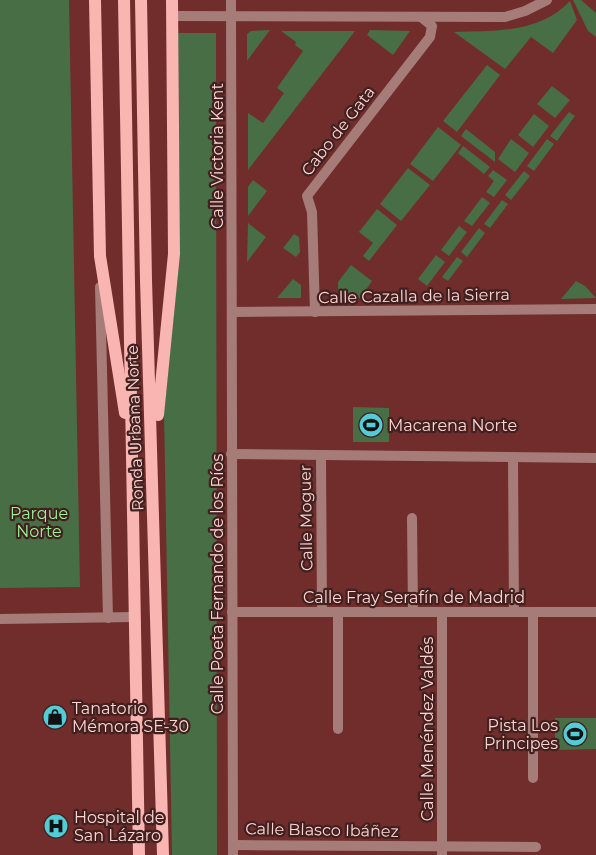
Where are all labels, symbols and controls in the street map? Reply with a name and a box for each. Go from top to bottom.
street label: Calle Victoria Kent [208,83,227,229]
street label: Cabo de Gata [297,83,379,179]
street label: Calle Cazalla de la Sierra [318,285,510,307]
street label: Ronda Urbana Norte [123,345,147,511]
sports icon: Macarena Norte [358,412,384,438]
place label: Macarena Norte [388,416,517,435]
street label: Calle Poeta Fernando de los Ríos [208,454,227,714]
street label: Calle Moguer [296,465,316,571]
park label: Parque Norte [10,504,68,541]
street label: Calle Fray Serafín de Madrid [303,588,525,607]
street label: Calle Menéndez Valdés [418,637,437,821]
place label: Tanatorio Mémora SE-30 [72,699,189,736]
shop icon: Tanatorio Mémora SE-30 [42,704,68,730]
place label: Pista Los Principes [484,716,558,753]
sports icon: Pista Los Principes [562,721,588,747]
place label: Hospital de San Lázaro [74,808,165,845]
hospital icon: Hospital de San Lázaro [43,813,69,839]
street label: Calle Blasco Ibáñez [245,819,399,841]

